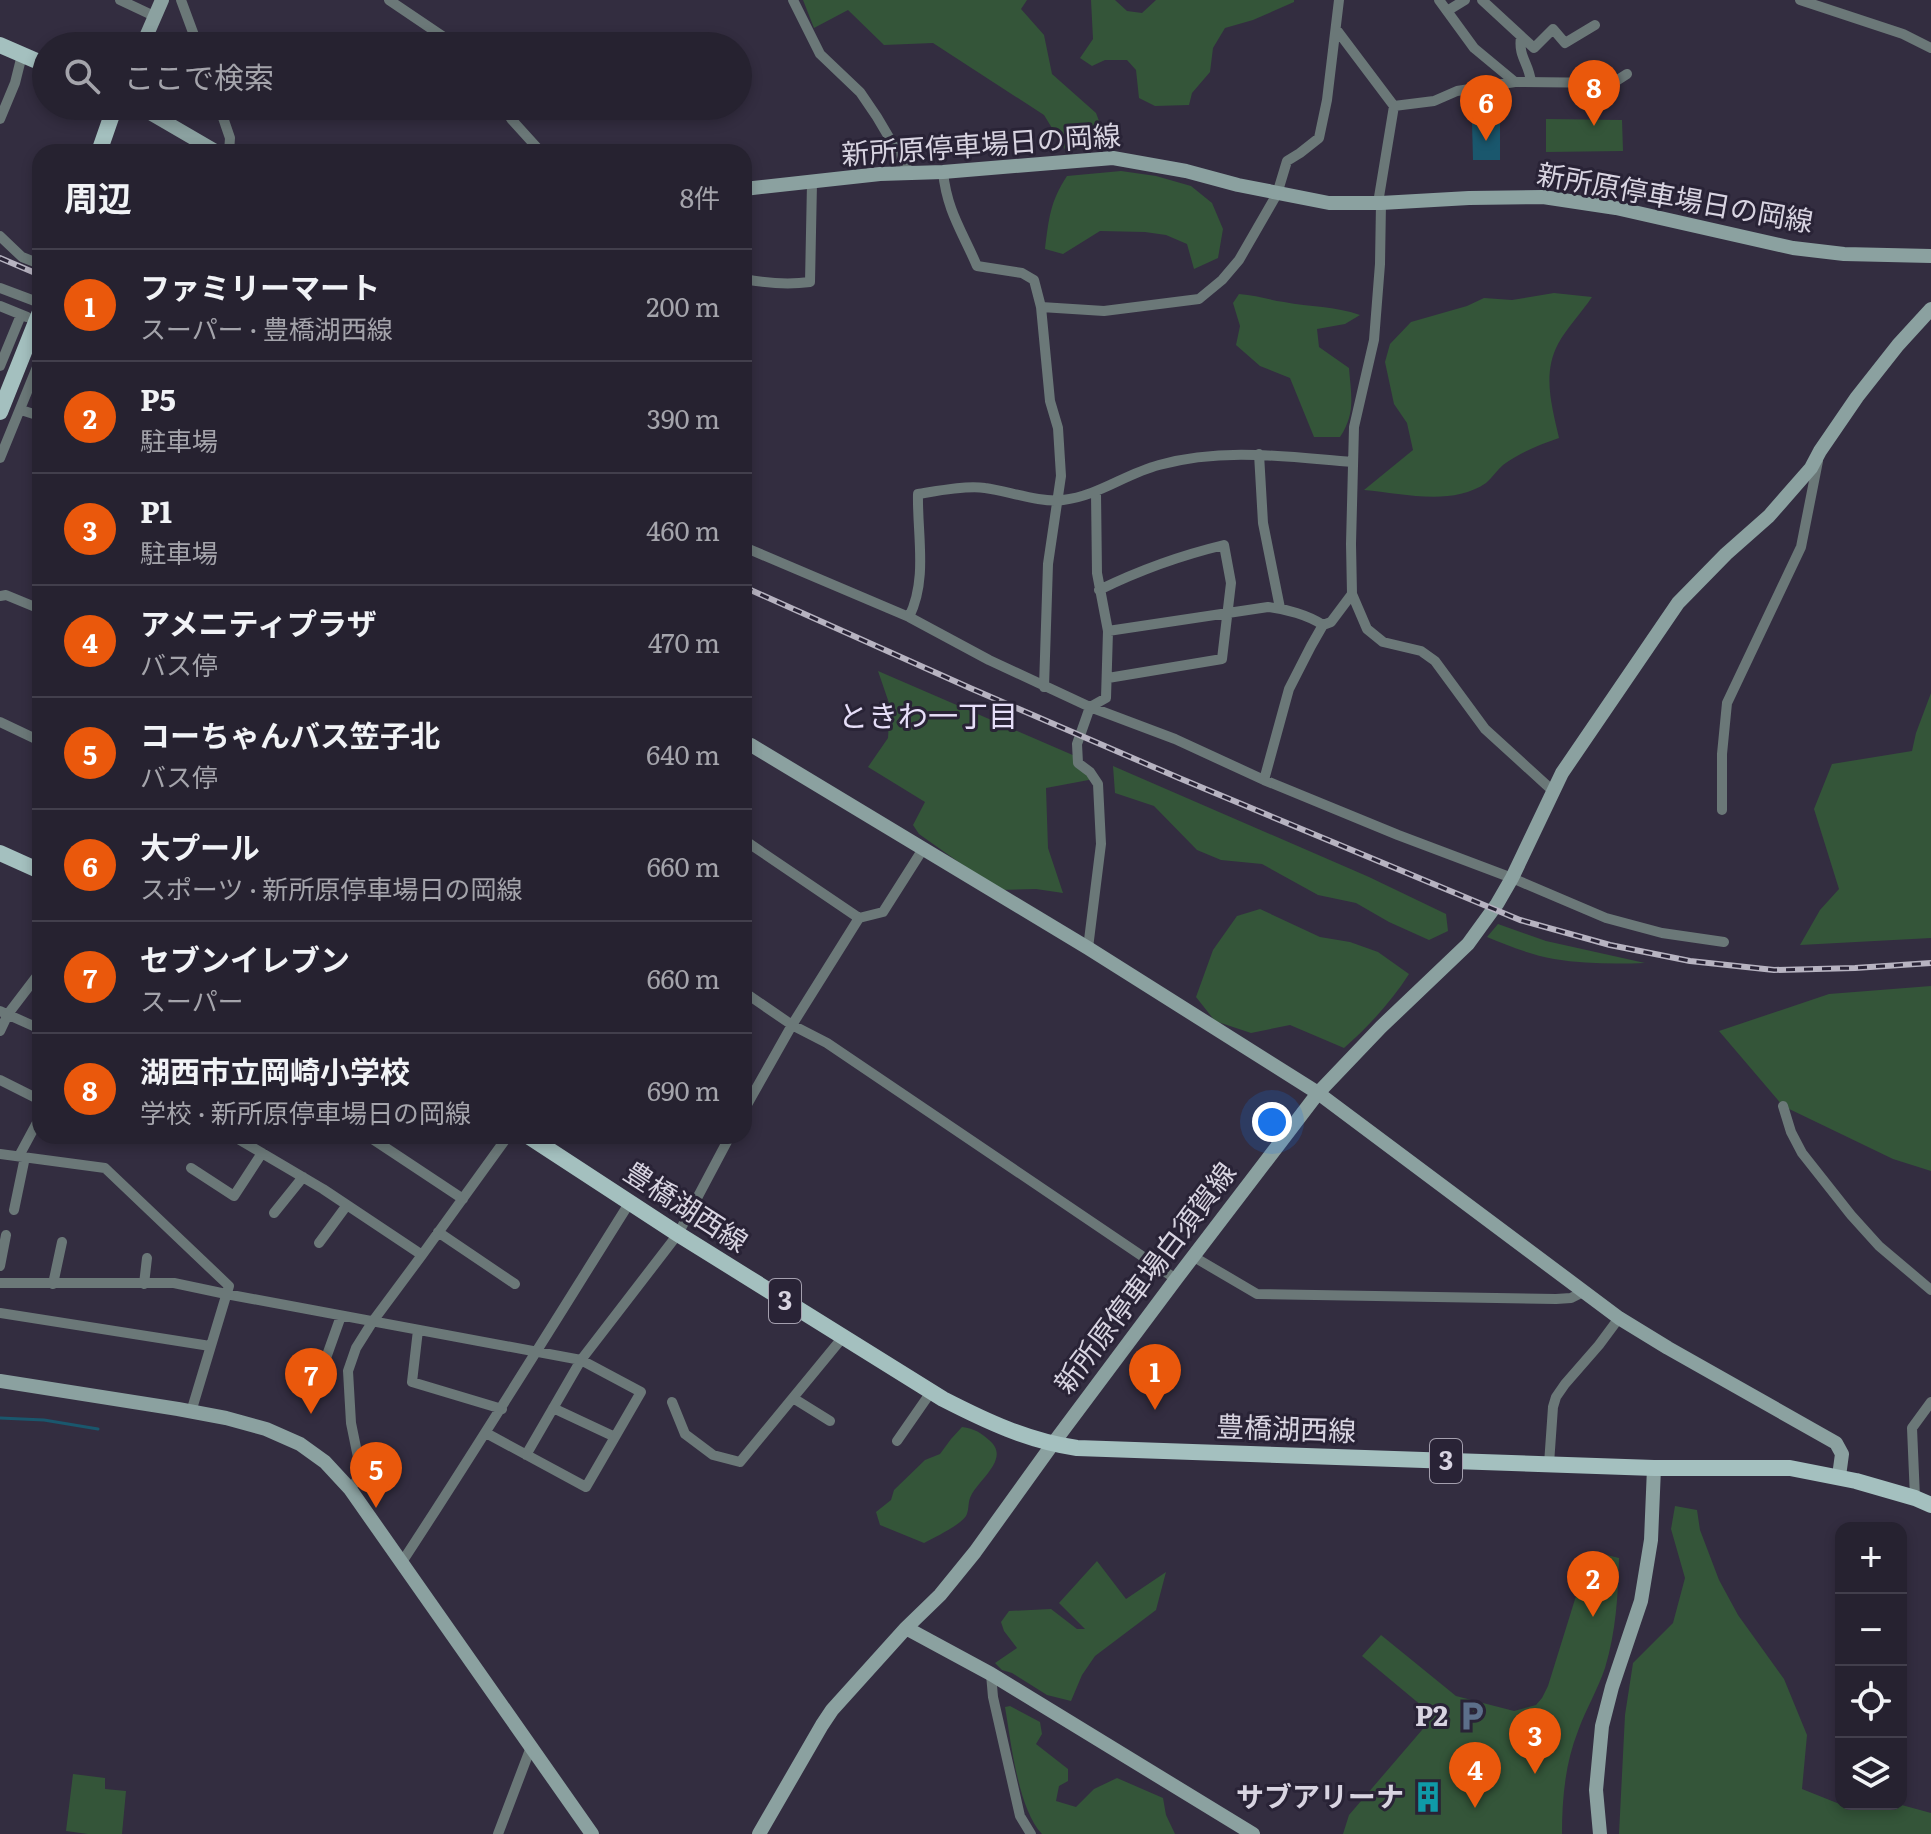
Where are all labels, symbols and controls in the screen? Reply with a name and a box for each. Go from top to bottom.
search box [32,32,752,120]
icon: search [60,54,104,98]
text: ここで検索 [124,54,274,98]
pin: 8 [1568,60,1620,126]
pin: 6 [1460,75,1512,141]
street label: 新所原停車場日の岡線 [840,112,1122,174]
street label: 新所原停車場日の岡線 [1534,151,1817,241]
text: 周辺 [64,171,132,221]
text: 8件 [680,177,720,216]
text: ファミリーマート [140,264,380,308]
text: 1 [85,286,95,325]
text: 200 m [646,286,720,325]
text: スーパー · 豊橋湖西線 [140,308,393,347]
text: P5 [140,376,176,420]
text: 2 [83,398,97,437]
text: 390 m [647,398,720,437]
text: 駐車場 [140,420,218,459]
text: P1 [140,488,172,532]
text: 3 [83,510,97,549]
text: 460 m [646,510,720,549]
text: 駐車場 [140,532,218,571]
text: アメニティプラザ [140,600,377,644]
text: 4 [82,622,98,661]
text: 470 m [648,622,720,661]
text: バス停 [140,644,218,683]
district label: ときわ一丁目 [838,692,1018,736]
text: コーちゃんバス笠子北 [140,712,440,756]
text: 5 [83,734,97,773]
text: 640 m [646,734,720,773]
text: バス停 [140,756,218,795]
text: 大プール [140,824,260,868]
text: 6 [82,846,98,885]
text: 660 m [647,846,720,885]
text: スポーツ · 新所原停車場日の岡線 [140,868,523,907]
text: セブンイレブン [140,936,350,980]
text: 7 [83,958,97,997]
text: 660 m [647,958,720,997]
text: スーパー [140,980,244,1019]
text: 湖西市立岡崎小学校 [140,1048,410,1092]
text: 8 [82,1070,98,1109]
text: 690 m [647,1070,720,1109]
text: 学校 · 新所原停車場日の岡線 [140,1092,471,1131]
your location [1252,1102,1292,1142]
street label: 豊橋湖西線 [617,1150,757,1261]
street label: 新所原停車場白須賀線 [1042,1152,1244,1401]
road number: 3 [769,1279,801,1323]
pin: 1 [1129,1344,1181,1410]
pin: 7 [285,1348,337,1414]
street label: 豊橋湖西線 [1215,1404,1357,1450]
road number: 3 [1430,1439,1462,1483]
pin: 5 [350,1442,402,1508]
map controls [1835,1522,1907,1810]
button: + [1835,1522,1907,1594]
pin: 2 [1567,1551,1619,1617]
button: − [1835,1594,1907,1666]
button: locate [1835,1666,1907,1738]
place label: P2 [1415,1693,1448,1735]
parking icon: P2 [1455,1699,1489,1733]
pin: 3 [1509,1708,1561,1774]
button: layers [1835,1738,1907,1810]
pin: 4 [1449,1742,1501,1808]
place label: サブアリーナ [1236,1774,1404,1816]
building icon: サブアリーナ [1411,1780,1445,1814]

